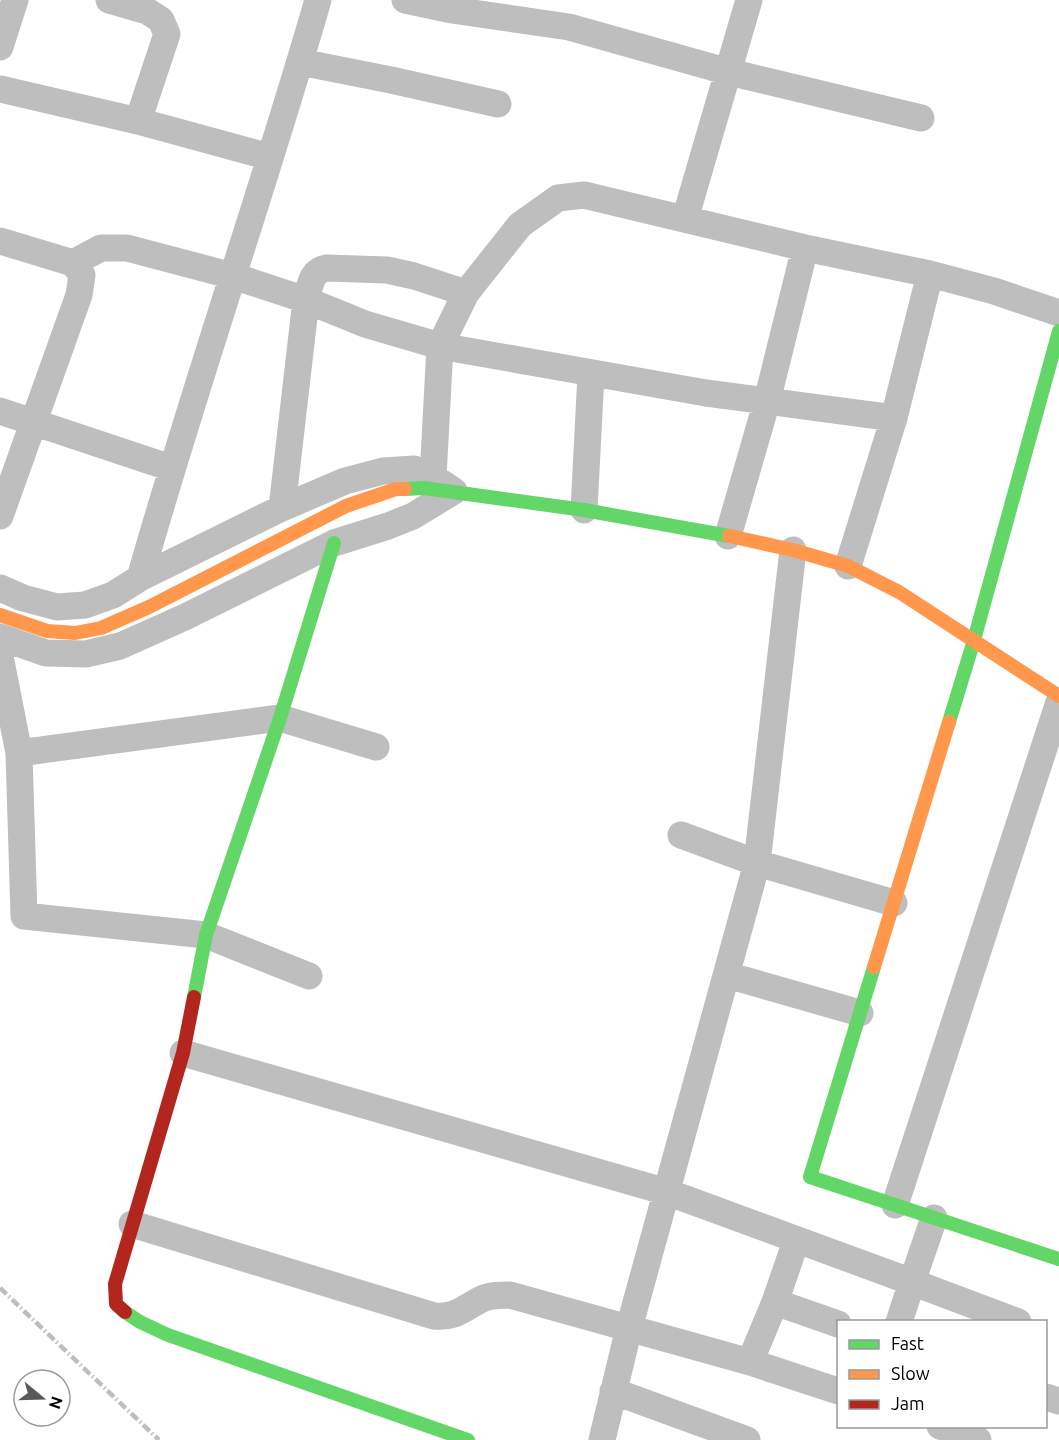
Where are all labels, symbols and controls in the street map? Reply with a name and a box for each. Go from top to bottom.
legend [837,1320,1047,1428]
text: Fast [891,1333,924,1353]
text: Slow [891,1363,930,1383]
north arrow [12,1368,72,1428]
text: Jam [891,1393,925,1413]
text: N [46,1394,67,1411]

